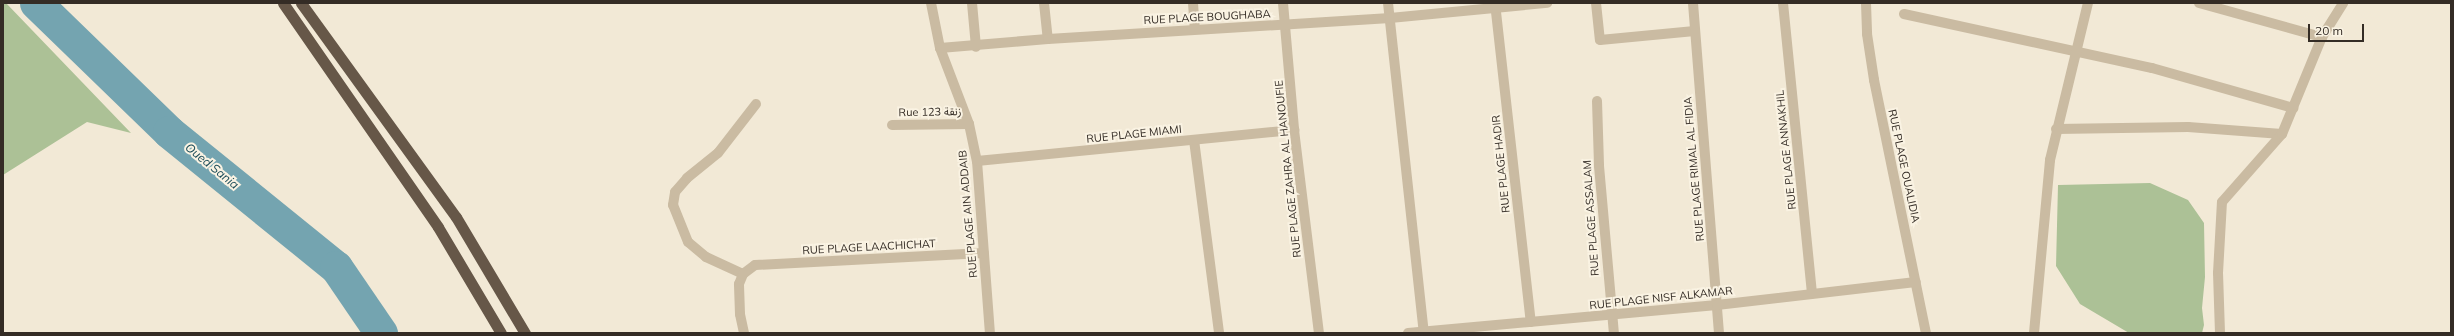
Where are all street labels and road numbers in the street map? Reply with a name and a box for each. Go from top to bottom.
street label: RUE PLAGE BOUGHABA [1143,7,1271,27]
street label: RUE PLAGE ZAHRA AL HANOUFIE [1272,80,1304,258]
street label: RUE PLAGE ANNAKHIL [1773,90,1799,210]
street label: RUE PLAGE RIMAL AL FIDIA [1681,96,1707,242]
street label: Rue 123 زنقة [898,105,962,119]
street label: RUE PLAGE OUALIDIA [1886,108,1922,224]
street label: RUE PLAGE HADIR [1489,114,1513,214]
street label: RUE PLAGE MIAMI [1086,122,1182,146]
street label: RUE PLAGE AIN ADDAIB [956,150,980,278]
street label: RUE PLAGE ASSALAM [1580,160,1602,276]
street label: RUE PLAGE LAACHICHAT [802,237,936,257]
street label: RUE PLAGE NISF ALKAMAR [1589,284,1733,312]

